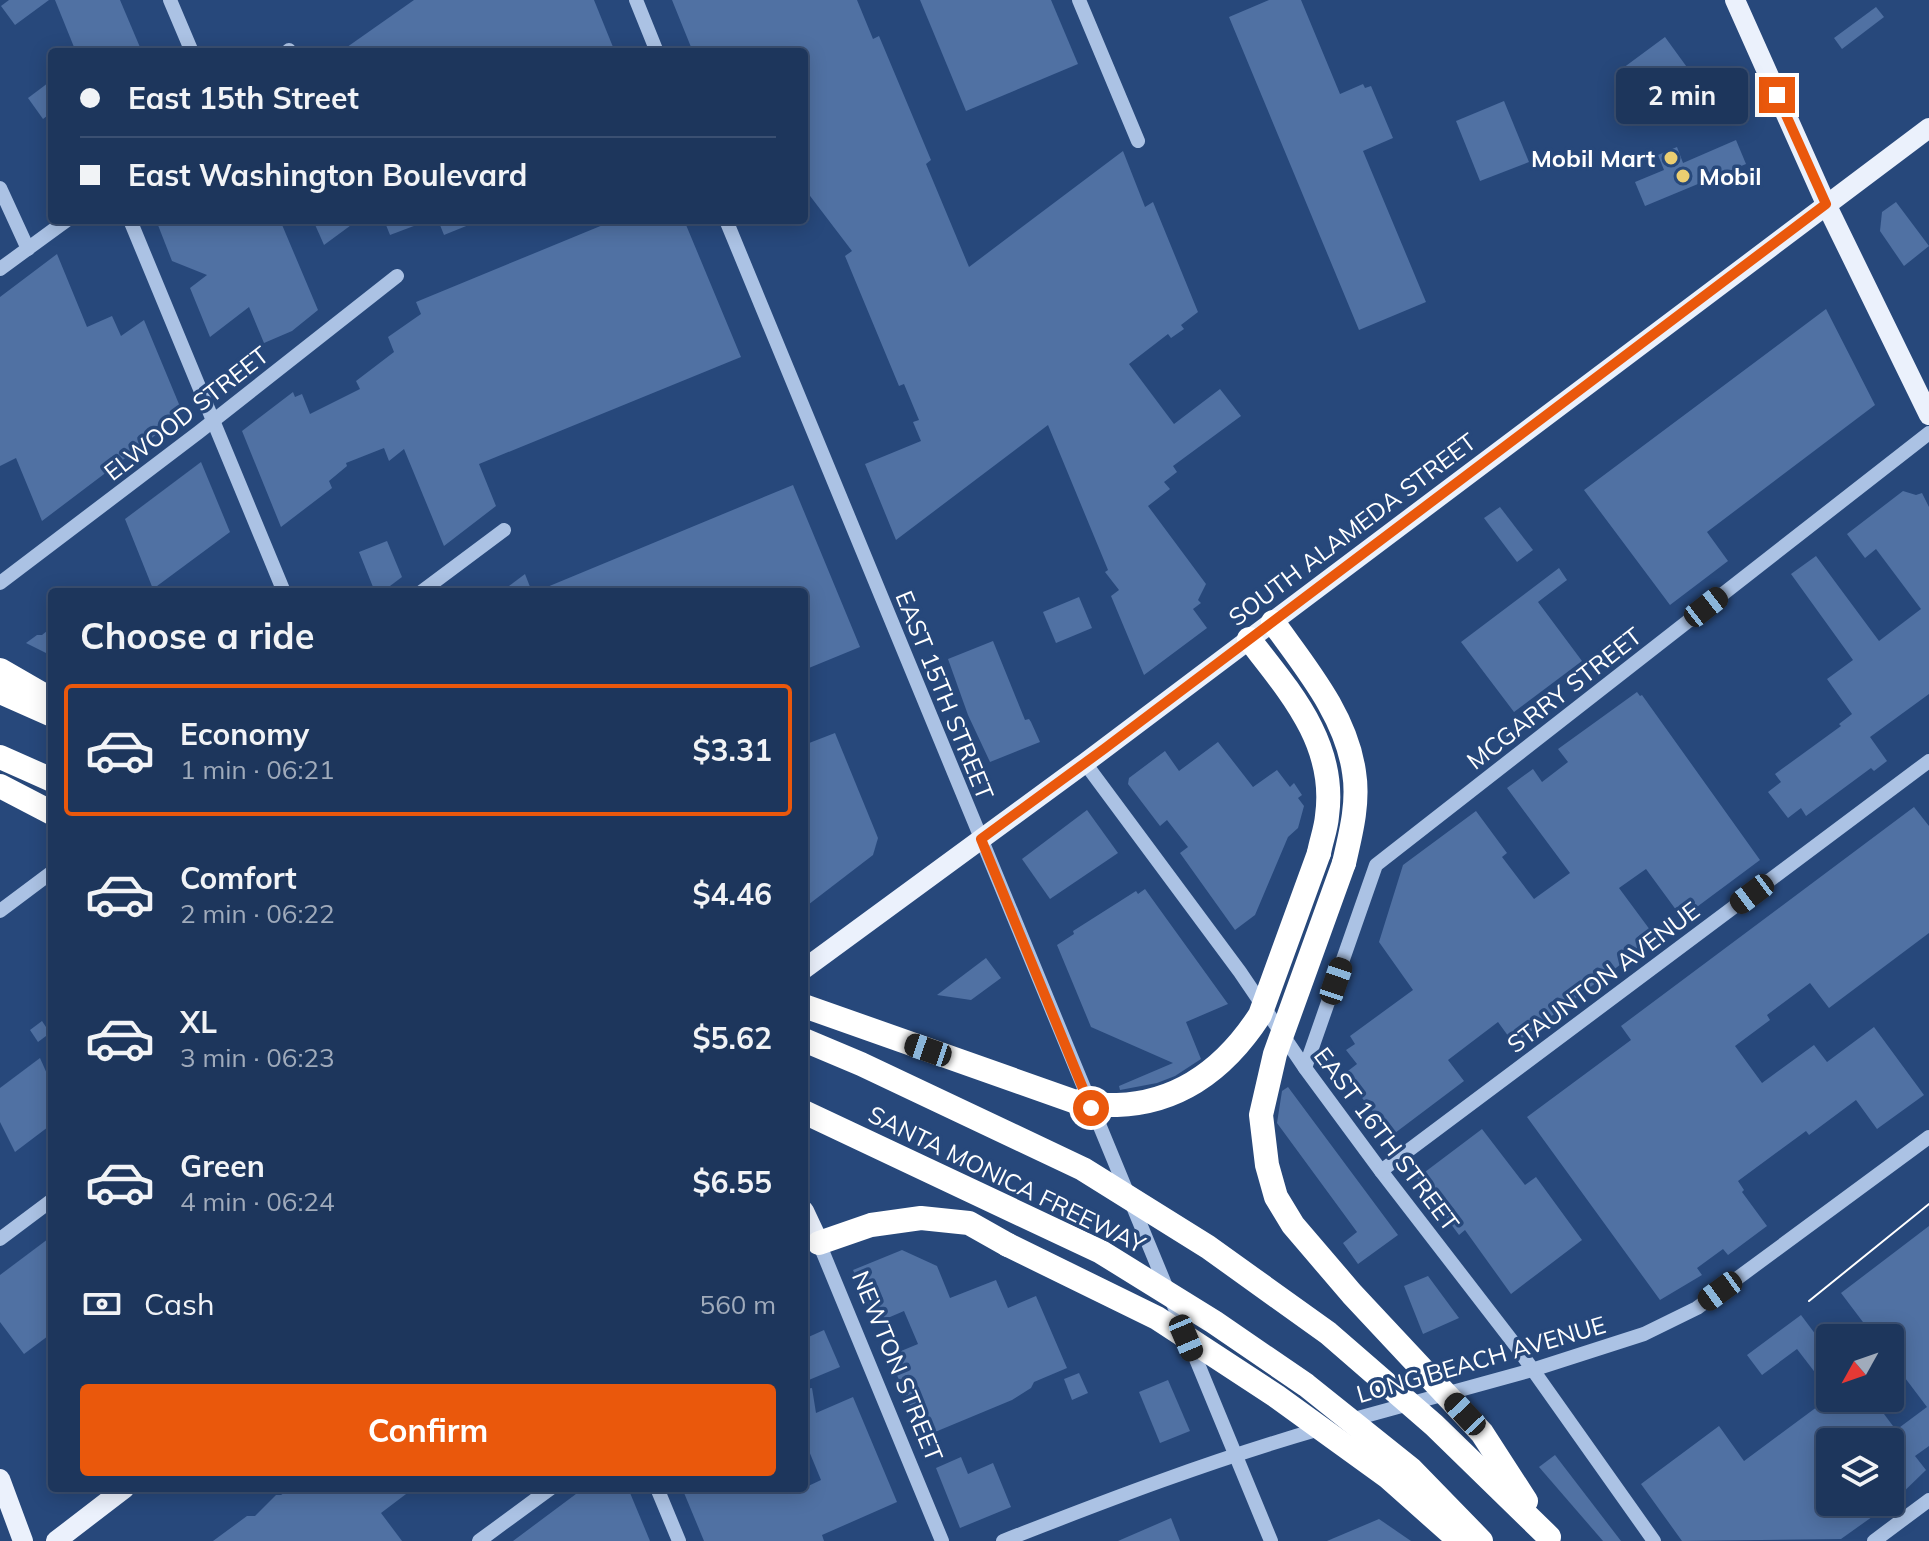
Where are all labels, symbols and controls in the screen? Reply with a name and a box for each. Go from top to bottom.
callout: 2 min [1617,67,1749,123]
route end [1759,77,1795,113]
text: East 15th Street [128,79,359,117]
text: 2 min [1648,79,1716,112]
place label: Mobil Mart [1531,143,1655,173]
marker: Mobil Mart [1662,149,1680,167]
text: East Washington Boulevard [128,156,527,194]
place label: Mobil [1699,161,1762,191]
marker: Mobil [1674,167,1692,185]
street label: ELWOOD STREET [98,339,275,487]
street label: SOUTH ALAMEDA STREET [1222,426,1482,632]
car [1680,583,1732,631]
street label: EAST 15TH STREET [889,586,1001,804]
text: Choose a ride [80,613,314,658]
street label: MCGARRY STREET [1461,620,1648,776]
icon: car [84,714,156,786]
text: Economy [180,715,309,753]
text: $3.31 [693,731,772,769]
text: 1 min · 06:21 [180,753,335,786]
icon: car [84,858,156,930]
text: Comfort [180,859,297,897]
car [1726,870,1778,918]
text: $4.46 [693,875,772,913]
street label: STAUNTON AVENUE [1501,895,1705,1059]
text: 2 min · 06:22 [180,897,335,930]
car [1317,954,1355,1008]
icon: car [84,1002,156,1074]
text: XL [180,1003,217,1041]
text: $5.62 [693,1019,772,1057]
car [901,1031,955,1069]
text: 3 min · 06:23 [180,1041,335,1074]
street label: EAST 16TH STREET [1308,1041,1466,1237]
route start [1073,1090,1109,1126]
street label: SANTA MONICA FREEWAY [864,1099,1151,1259]
icon: car [84,1146,156,1218]
text: Green [180,1147,265,1185]
text: $6.55 [693,1163,772,1201]
text: 4 min · 06:24 [180,1185,335,1218]
street label: NEWTON STREET [846,1266,950,1466]
car [1694,1267,1746,1315]
icon: cash [80,1282,124,1326]
text: Cash [144,1285,215,1323]
text: 560 m [700,1288,776,1321]
street label: LONG BEACH AVENUE [1353,1309,1609,1409]
car [1166,1311,1206,1365]
north arrow [1816,1324,1904,1412]
map controls [1816,1324,1904,1516]
button: Confirm [80,1384,776,1476]
car [1440,1388,1490,1440]
button: layers [1816,1428,1904,1516]

